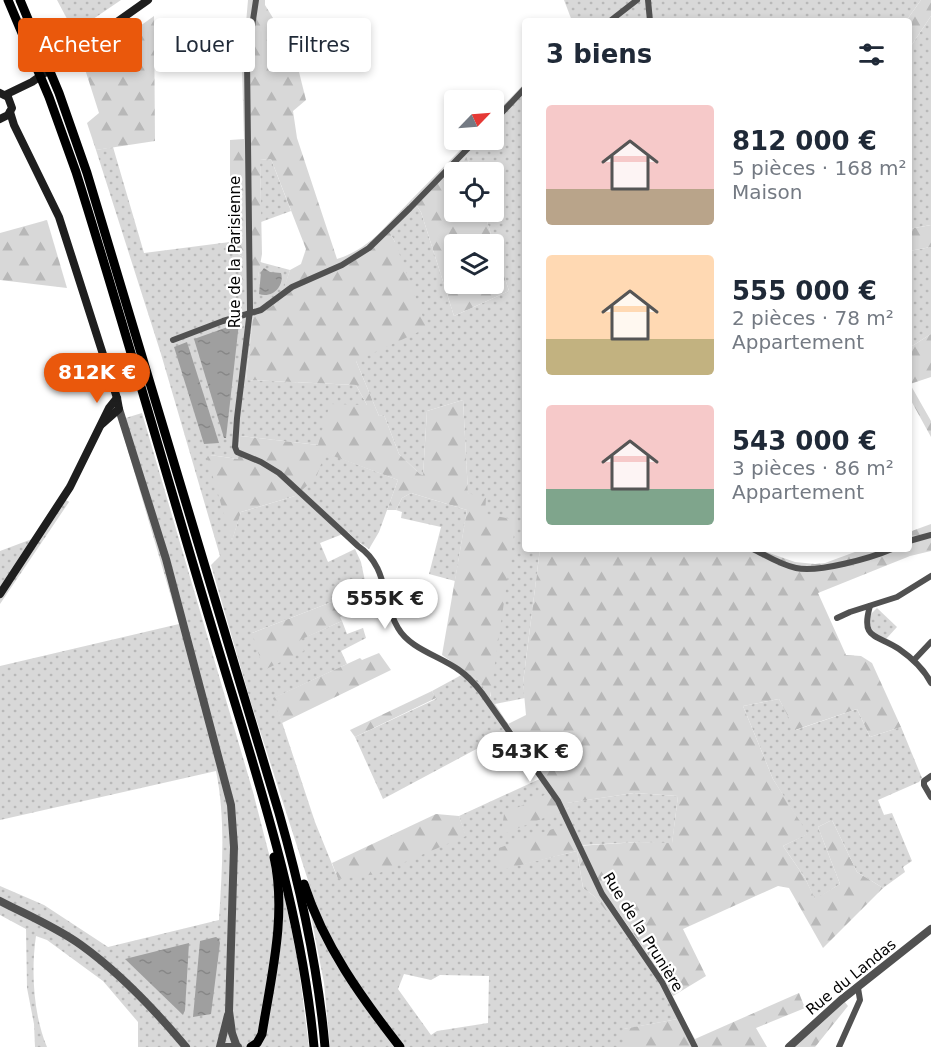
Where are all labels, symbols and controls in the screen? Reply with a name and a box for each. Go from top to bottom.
chip: Acheter [18,18,142,72]
chip: Louer [154,18,255,72]
chip: Filtres [267,18,371,72]
icon: filters [855,38,888,71]
text: 3 biens [546,39,652,69]
north arrow [444,90,504,150]
map controls [444,90,504,294]
text: 812 000 € [732,126,877,156]
icon: home [594,129,666,201]
text: 5 pièces · 168 m² [732,156,906,180]
button: locate [444,162,504,222]
street label: Rue de la Parisienne [226,176,244,328]
text: Maison [732,180,802,204]
button: layers [444,234,504,294]
text: 555 000 € [732,276,877,306]
icon: home [594,279,666,351]
text: 2 pièces · 78 m² [732,306,894,330]
text: Appartement [732,330,864,354]
pin: 812K € [48,353,146,404]
text: 812K € [58,360,136,384]
text: 543 000 € [732,426,877,456]
icon: home [594,429,666,501]
text: 3 pièces · 86 m² [732,456,894,480]
text: Appartement [732,480,864,504]
pin: 555K € [336,579,434,630]
text: 555K € [346,586,424,610]
pin: 543K € [481,732,579,783]
text: 543K € [491,739,569,763]
street label: Rue de la Prunière [599,869,687,995]
street label: Rue du Landas [802,935,900,1019]

